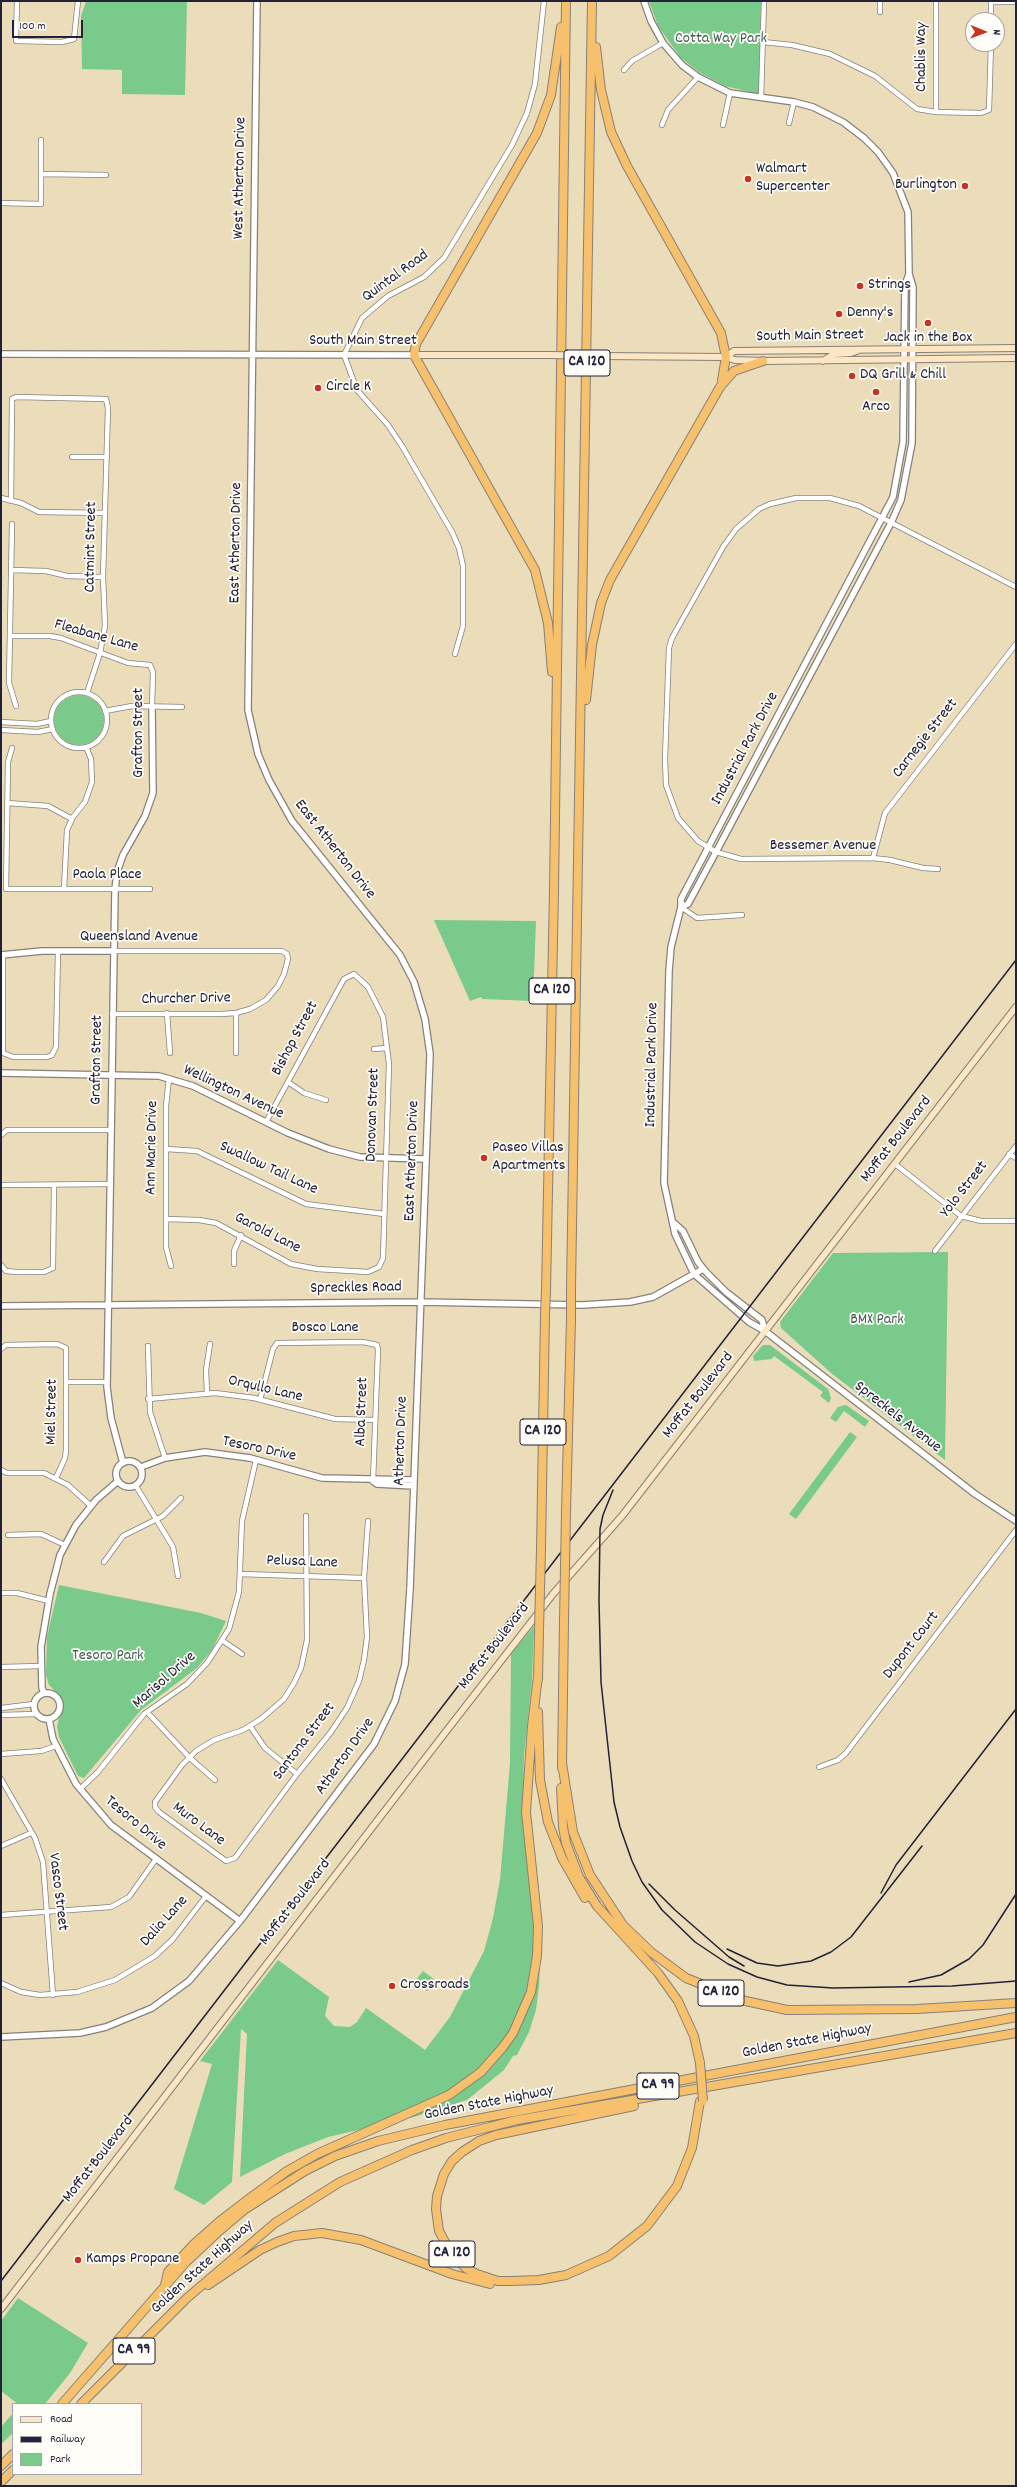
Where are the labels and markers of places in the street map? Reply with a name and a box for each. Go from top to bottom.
place label: Walmart Supercenter [756,160,830,198]
marker: Walmart Supercenter [743,174,753,184]
place label: Burlington [895,176,957,196]
marker: Burlington [960,181,970,191]
place label: Strings [868,276,911,296]
marker: Strings [855,281,865,291]
place label: Denny's [847,304,893,324]
marker: Denny's [834,309,844,319]
marker: Jack in the Box [923,318,933,328]
place label: Jack in the Box [884,329,972,349]
place label: DQ Grill & Chill [860,366,946,386]
marker: DQ Grill & Chill [847,371,857,381]
place label: Circle K [326,378,371,398]
marker: Circle K [313,383,323,393]
marker: Arco [871,387,881,397]
place label: Arco [862,398,890,418]
place label: Paseo Villas Apartments [492,1139,566,1177]
marker: Paseo Villas Apartments [479,1153,489,1163]
place label: Crossroads [400,1976,469,1996]
marker: Crossroads [387,1981,397,1991]
place label: Kamps Propane [86,2250,179,2270]
marker: Kamps Propane [73,2255,83,2265]

